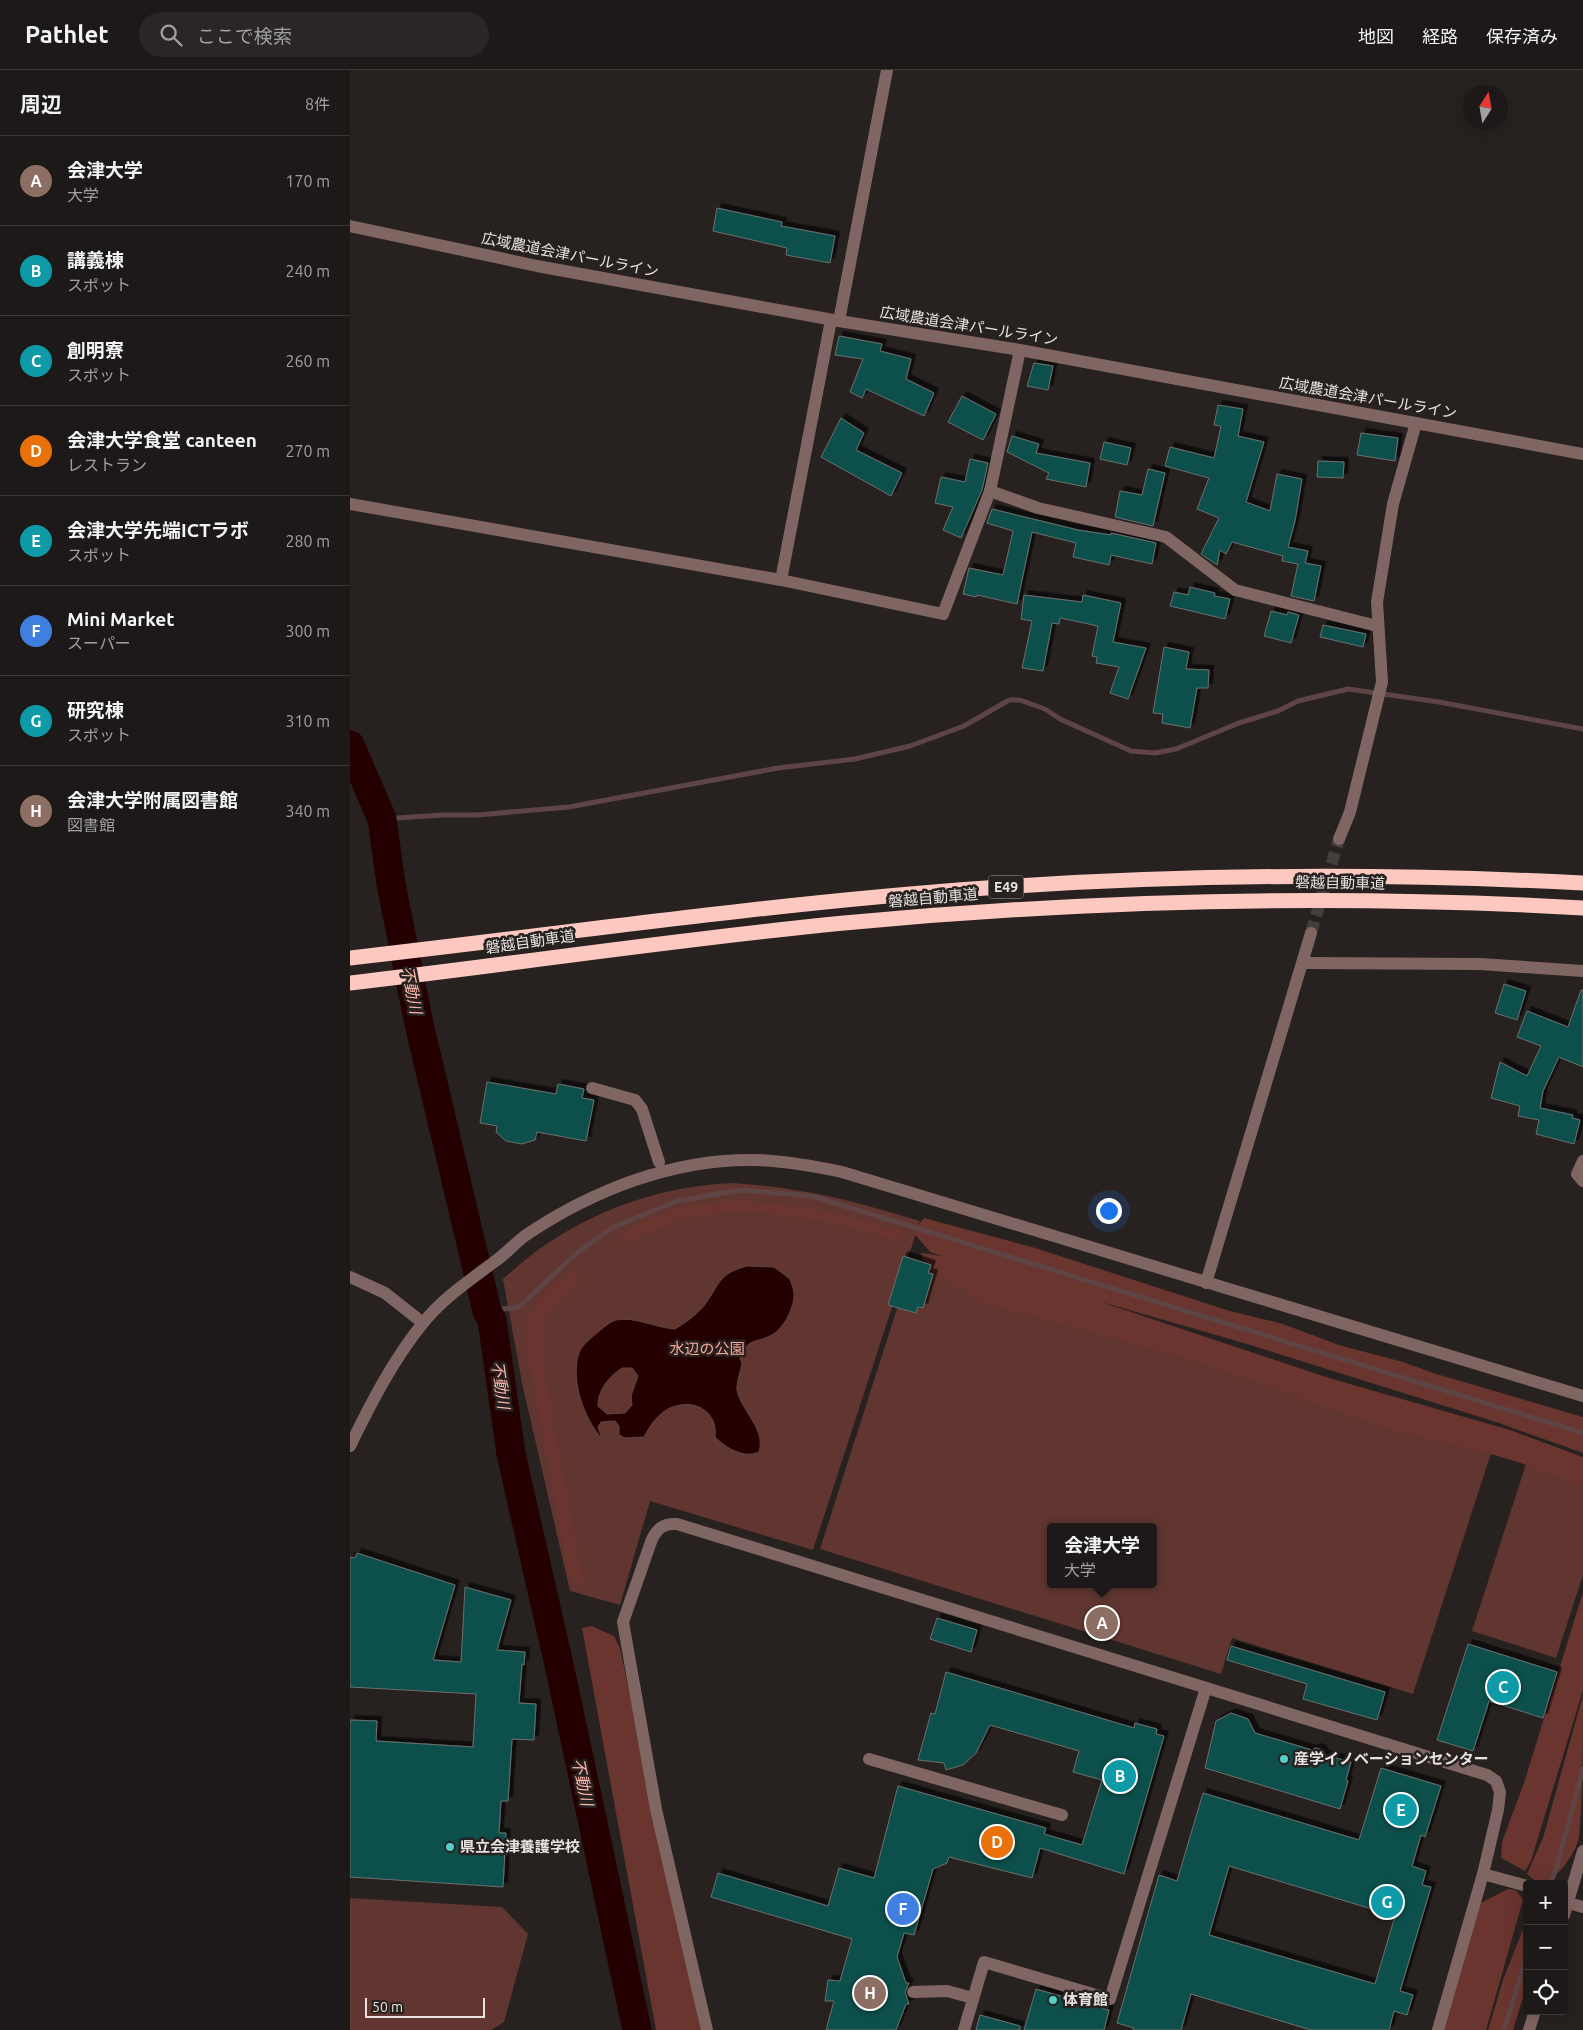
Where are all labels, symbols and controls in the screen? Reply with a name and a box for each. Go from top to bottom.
search box [139,12,489,57]
text: Pathlet [25,21,109,48]
icon: search [157,21,185,49]
text: ここで検索 [197,25,292,47]
text: 地図 [1358,26,1394,46]
text: 経路 [1422,26,1458,46]
text: 保存済み [1486,26,1558,46]
north arrow [1463,85,1508,130]
text: 周辺 [20,92,62,116]
text: 8件 [305,95,330,113]
text: 会津大学 [67,159,143,181]
text: A [30,172,42,190]
text: 170 m [285,172,330,190]
text: 大学 [67,186,99,204]
street label: 広域農道会津パールライン [480,229,660,280]
text: 講義棟 [67,249,124,271]
text: B [31,262,41,280]
text: 240 m [285,262,330,280]
text: スポット [67,276,131,294]
street label: 広域農道会津パールライン [879,303,1059,348]
text: 創明寮 [67,339,124,361]
text: C [31,352,41,370]
text: 260 m [285,352,330,370]
text: スポット [67,366,131,384]
street label: 広域農道会津パールライン [1278,374,1458,422]
text: 会津大学食堂 canteen [67,429,257,451]
text: D [30,442,42,460]
text: 270 m [285,442,330,460]
text: レストラン [67,456,147,474]
text: 会津大学先端ICTラボ [67,519,249,541]
text: E [31,532,41,550]
text: 280 m [285,532,330,550]
text: スポット [67,546,131,564]
text: Mini Market [67,608,174,630]
text: F [32,622,41,640]
text: 300 m [285,622,330,640]
text: スーパー [67,634,131,652]
text: 研究棟 [67,699,124,721]
text: G [30,712,42,730]
text: 310 m [285,712,330,730]
text: スポット [67,726,131,744]
text: 会津大学附属図書館 [67,789,238,811]
text: H [30,802,42,820]
text: 340 m [285,802,330,820]
text: 図書館 [67,816,115,834]
street label: 磐越自動車道 [1295,873,1385,892]
road number: E49 [988,876,1024,899]
street label: 磐越自動車道 [887,885,979,910]
street label: 磐越自動車道 [484,927,576,956]
water label: 不動川 [399,965,426,1017]
your location [1096,1198,1122,1224]
park label: 水辺の公園 [669,1340,745,1357]
water label: 不動川 [489,1360,514,1412]
popup [1047,1523,1157,1588]
text: 会津大学 [1064,1534,1140,1556]
text: 大学 [1064,1561,1096,1579]
pin: A [1086,1604,1118,1642]
pin: C [1487,1668,1519,1706]
place label: 産学イノベーションセンター [1294,1750,1489,1767]
marker: 産学イノベーションセンター [1278,1753,1290,1765]
water label: 不動川 [569,1757,597,1809]
pin: B [1104,1757,1136,1795]
pin: E [1385,1791,1417,1829]
pin: D [981,1823,1013,1861]
place label: 県立会津養護学校 [460,1838,580,1855]
marker: 県立会津養護学校 [444,1841,456,1853]
map controls [1523,1880,1568,2015]
button: + [1523,1880,1568,1925]
pin: G [1371,1883,1403,1921]
pin: F [887,1890,919,1928]
button: − [1523,1925,1568,1970]
button: locate [1523,1970,1568,2015]
pin: H [854,1974,886,2012]
place label: 体育館 [1063,1991,1108,2008]
marker: 体育館 [1047,1994,1059,2006]
scale bar [365,1995,485,2018]
text: 50 m [372,1999,403,2015]

